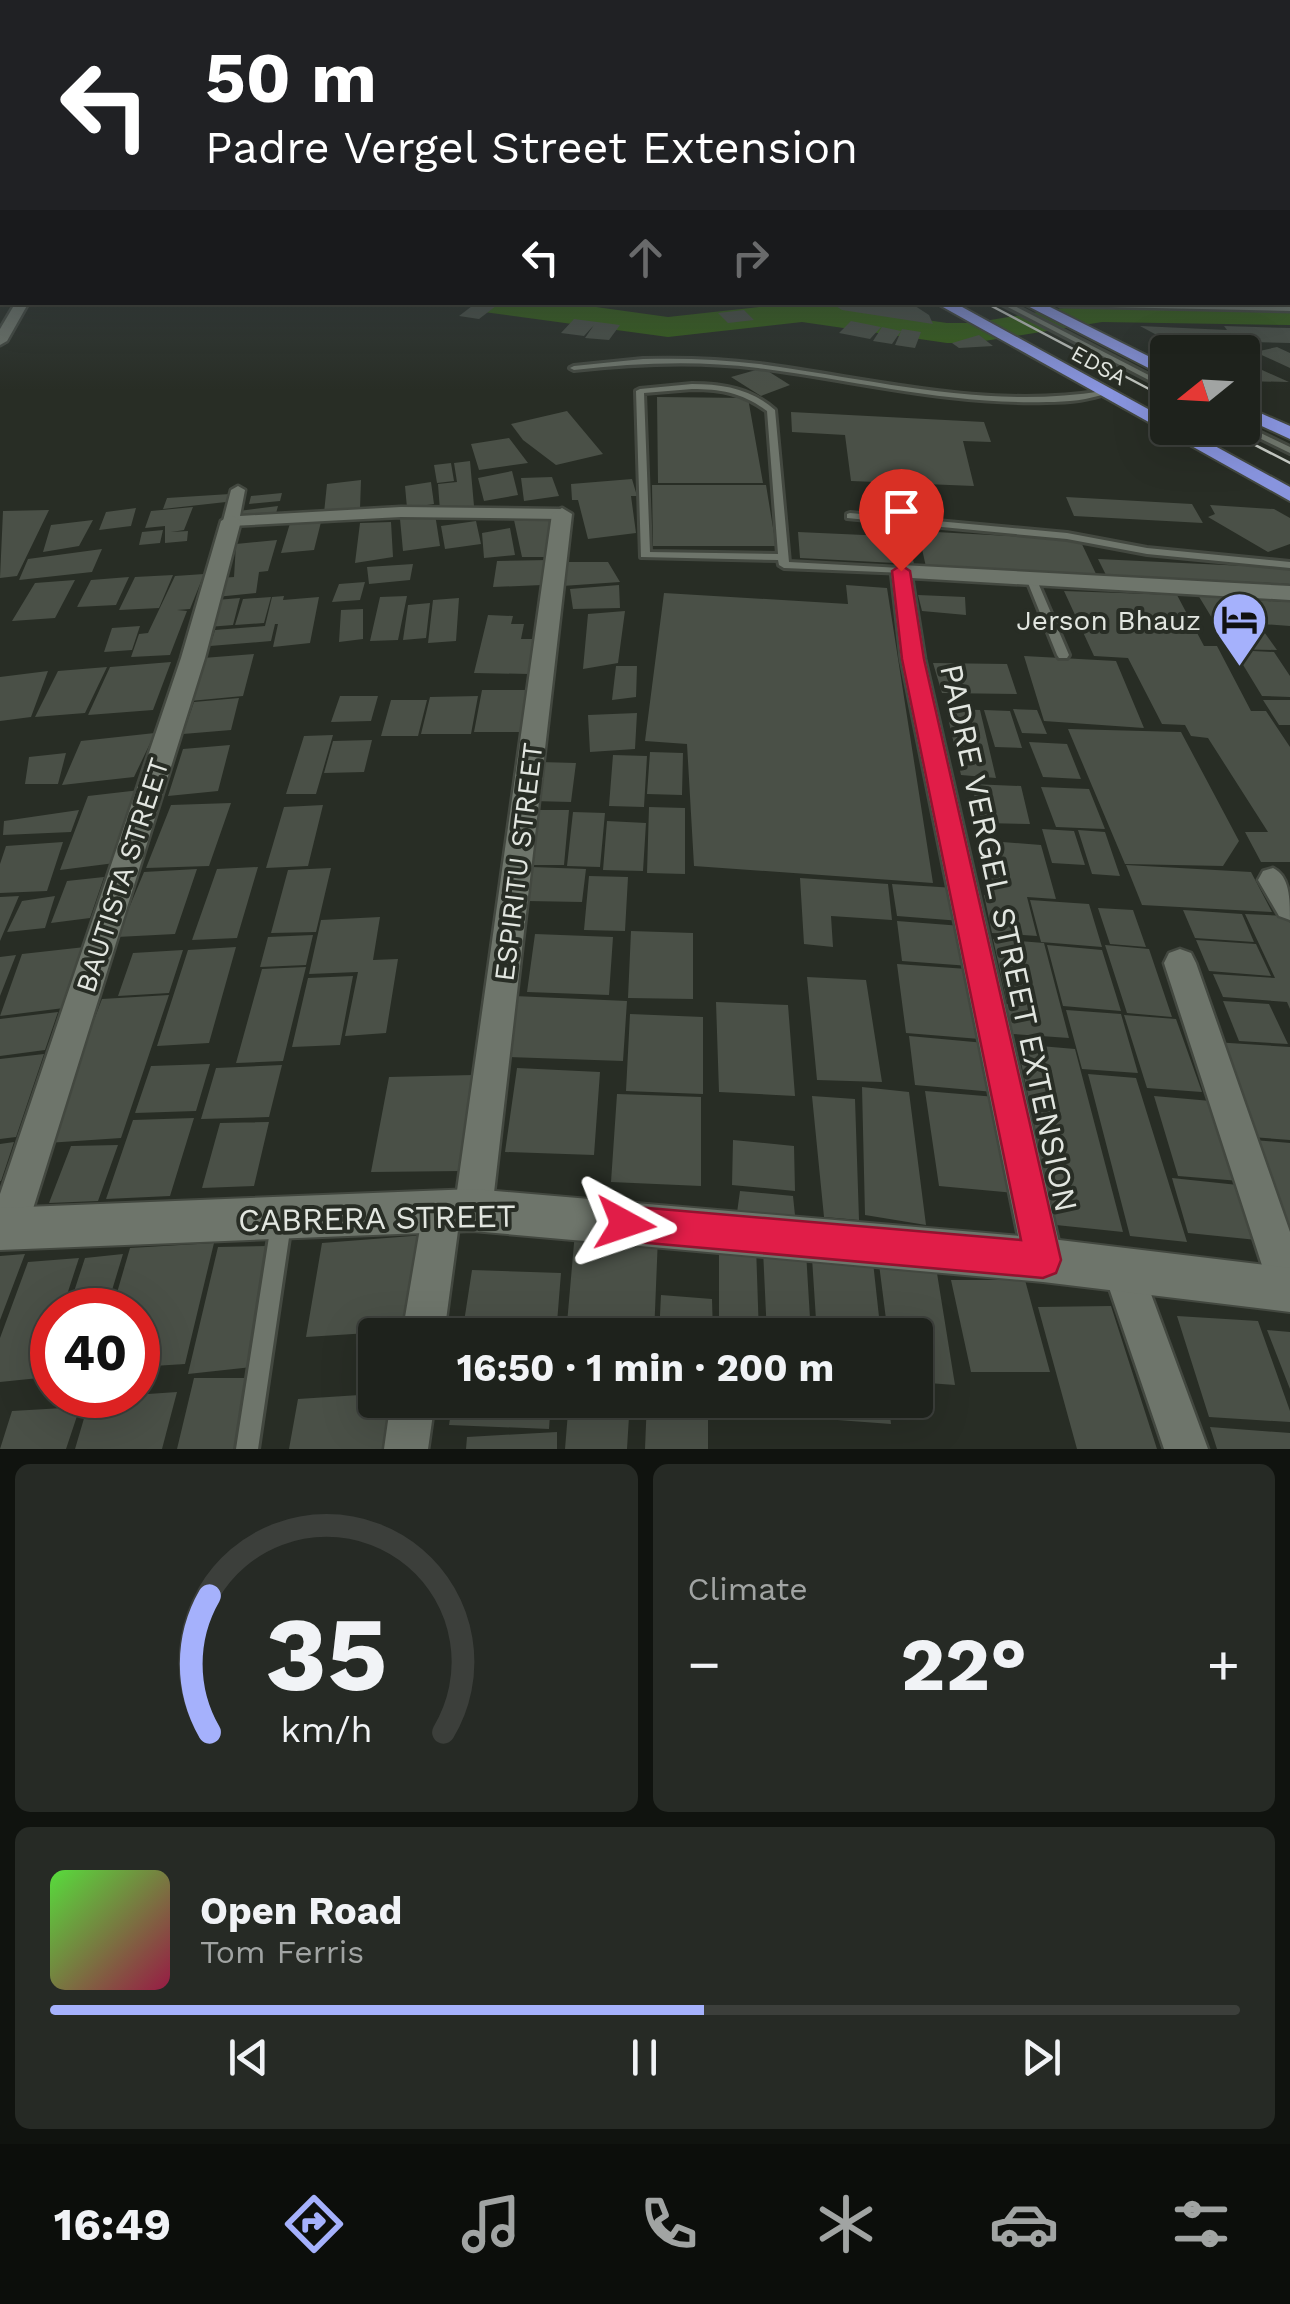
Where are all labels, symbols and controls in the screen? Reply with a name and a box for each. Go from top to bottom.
text: 50 m [205,37,377,119]
icon: left [40,40,170,170]
text: Padre Vergel Street Extension [205,121,858,174]
icon: left [513,230,568,285]
icon: ahead [618,230,673,285]
icon: right [723,230,778,285]
north arrow [1150,335,1260,445]
map controls [1150,335,1260,445]
street label: EDSA [1067,340,1130,391]
pin [859,469,944,572]
icon: arrive [874,484,929,539]
hotel icon: Jerson Bhauz [1210,590,1270,669]
place label: Jerson Bhauz [1016,604,1201,637]
street label: PADRE VERGEL STREET EXTENSION [932,660,1086,1216]
street label: ESPIRITU STREET [488,741,549,983]
street label: BAUTISTA STREET [69,754,176,997]
position arrow [573,1172,677,1276]
street label: CABRERA STREET [238,1197,516,1239]
speed limit sign: 40 [30,1288,160,1418]
text: 16:50 · 1 min · 200 m [457,1346,834,1390]
text: Climate [688,1570,808,1608]
text: 35 [265,1593,387,1715]
text: 22° [900,1620,1027,1708]
text: − [688,1632,721,1696]
text: + [1207,1632,1240,1696]
text: km/h [280,1709,372,1751]
text: Open Road [200,1889,402,1933]
text: Tom Ferris [200,1933,364,1971]
icon: previous [221,2030,276,2085]
icon: pause [617,2030,672,2085]
icon: next [1014,2030,1069,2085]
icon: directions [279,2189,349,2259]
icon: music [456,2189,526,2259]
icon: phone [634,2189,704,2259]
icon: climate [811,2189,881,2259]
icon: car [989,2189,1059,2259]
icon: filters [1166,2189,1236,2259]
text: 16:49 [54,2198,171,2251]

